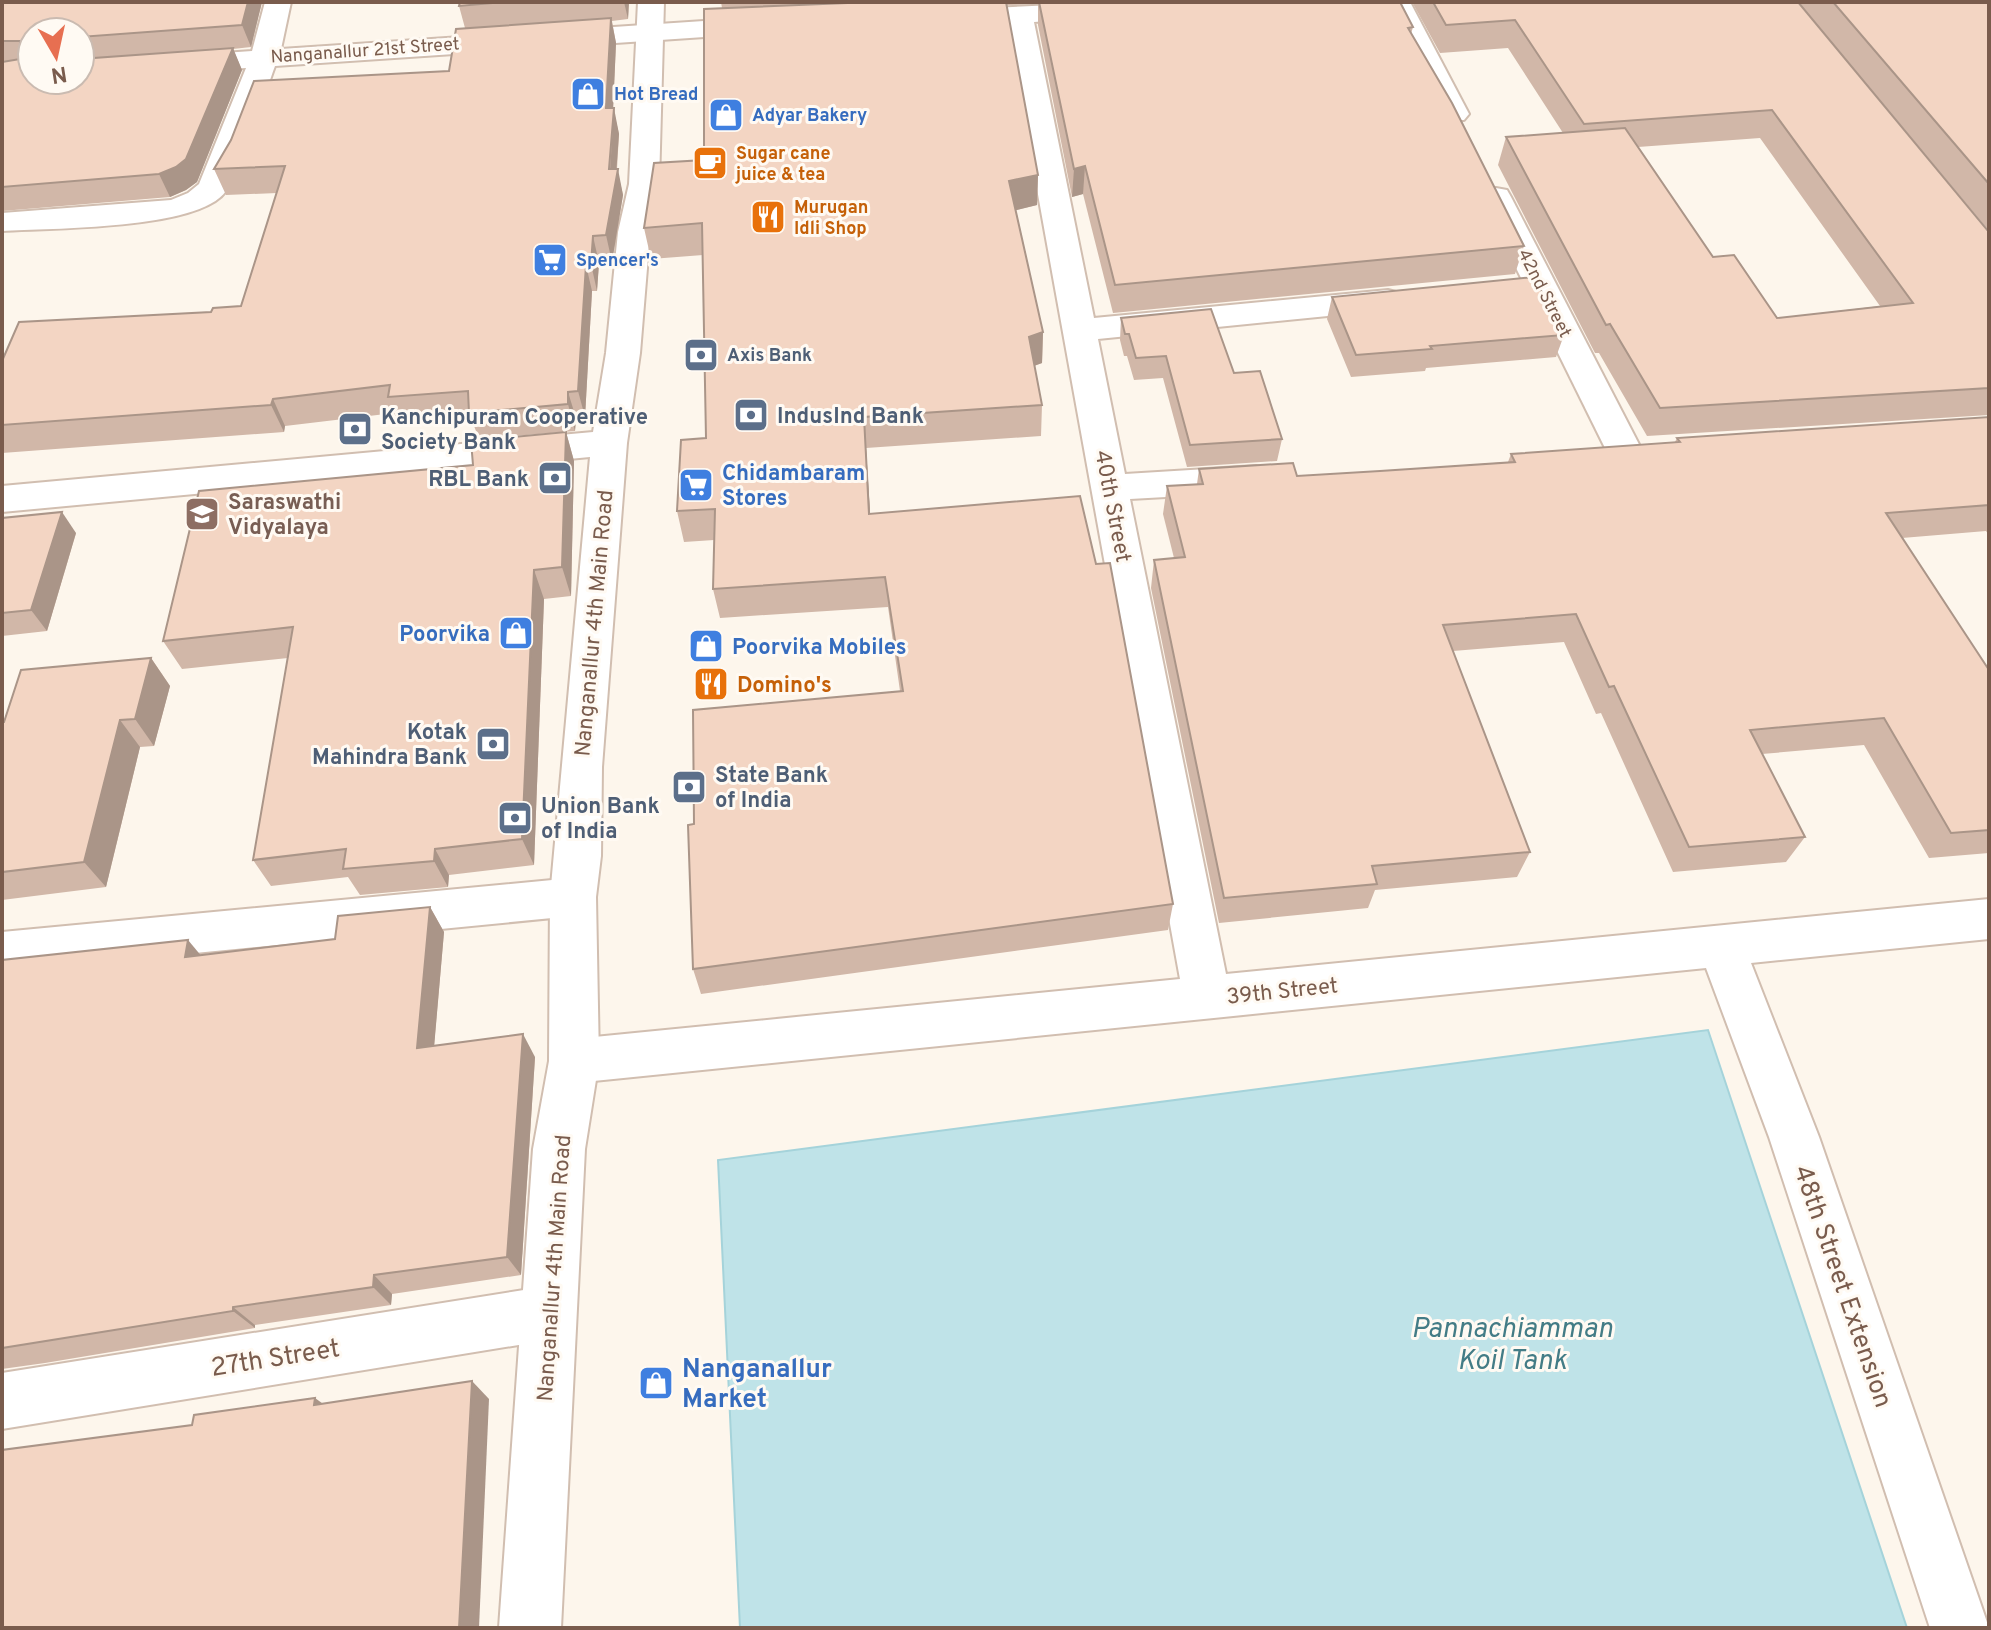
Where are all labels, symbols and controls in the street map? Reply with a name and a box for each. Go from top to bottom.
north arrow [16,16,96,96]
street label: Nanganallur 21st Street [270,33,460,70]
text: N [49,59,69,88]
shop icon: Hot Bread [569,75,607,113]
place label: Hot Bread [614,84,698,107]
shop icon: Adyar Bakery [707,96,745,134]
place label: Adyar Bakery [752,105,867,128]
place label: Sugar cane juice & tea [734,143,831,187]
cafe icon: Sugar cane juice & tea [691,144,729,182]
place label: Murugan Idli Shop [794,197,868,241]
restaurant icon: Murugan Idli Shop [749,198,787,236]
supermarket icon: Spencer's [531,241,569,279]
street label: 42nd Street [1512,245,1576,342]
place label: Spencer's [576,250,659,273]
bank icon: Axis Bank [682,336,720,374]
place label: Axis Bank [727,345,812,368]
bank icon: IndusInd Bank [732,396,770,434]
place label: IndusInd Bank [777,404,924,431]
place label: Kanchipuram Cooperative Society Bank [381,405,648,457]
bank icon: Kanchipuram Cooperative Society Bank [336,410,374,448]
street label: 40th Street [1087,448,1136,565]
bank icon: RBL Bank [536,459,574,497]
place label: Chidambaram Stores [722,461,865,513]
supermarket icon: Chidambaram Stores [677,466,715,504]
place label: RBL Bank [428,467,529,494]
street label: Nanganallur 4th Main Road [570,489,621,758]
place label: Saraswathi Vidyalaya [228,490,341,542]
school or university icon: Saraswathi Vidyalaya [183,495,221,533]
shop icon: Poorvika [497,614,535,652]
place label: Poorvika [399,622,490,649]
shop icon: Poorvika Mobiles [687,627,725,665]
place label: Poorvika Mobiles [732,635,907,662]
restaurant icon: Domino's [692,665,730,703]
place label: Domino's [737,673,832,700]
place label: Kotak Mahindra Bank [312,720,467,772]
bank icon: Kotak Mahindra Bank [474,725,512,763]
place label: State Bank of India [715,763,828,815]
bank icon: State Bank of India [670,768,708,806]
place label: Union Bank of India [541,794,660,846]
bank icon: Union Bank of India [496,799,534,837]
street label: 39th Street [1225,973,1339,1012]
street label: Nanganallur 4th Main Road [533,1134,578,1403]
street label: 48th Street Extension [1785,1161,1899,1412]
water label: Pannachiamman Koil Tank [1411,1312,1613,1380]
street label: 27th Street [209,1333,342,1386]
place label: Nanganallur Market [682,1354,832,1417]
shop icon: Nanganallur Market [637,1364,675,1402]

